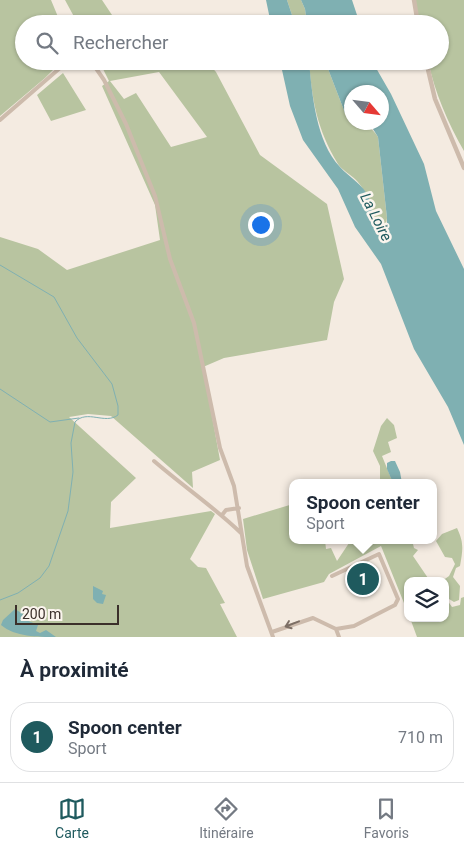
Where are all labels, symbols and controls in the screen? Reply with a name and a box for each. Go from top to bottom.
search box [15,15,449,70]
icon: search [33,29,61,57]
text: Rechercher [73,31,168,54]
north arrow [344,85,389,130]
water label: La Loire [356,190,396,244]
your location [248,212,274,238]
popup [289,479,437,544]
text: Spoon center [306,491,420,514]
text: Sport [306,514,345,533]
pin: 1 [347,560,379,598]
map controls [404,577,449,622]
button: layers [404,577,449,622]
scale bar [15,602,119,625]
text: 200 m [22,606,61,622]
one-way arrow [285,620,300,630]
text: À proximité [20,658,129,682]
text: Spoon center [68,716,182,739]
text: 1 [32,728,42,747]
text: 710 m [398,728,443,747]
text: Sport [68,739,107,758]
tab: Carte [55,795,89,841]
tab: Itinéraire [199,795,254,841]
tab: Favoris [364,795,409,841]

